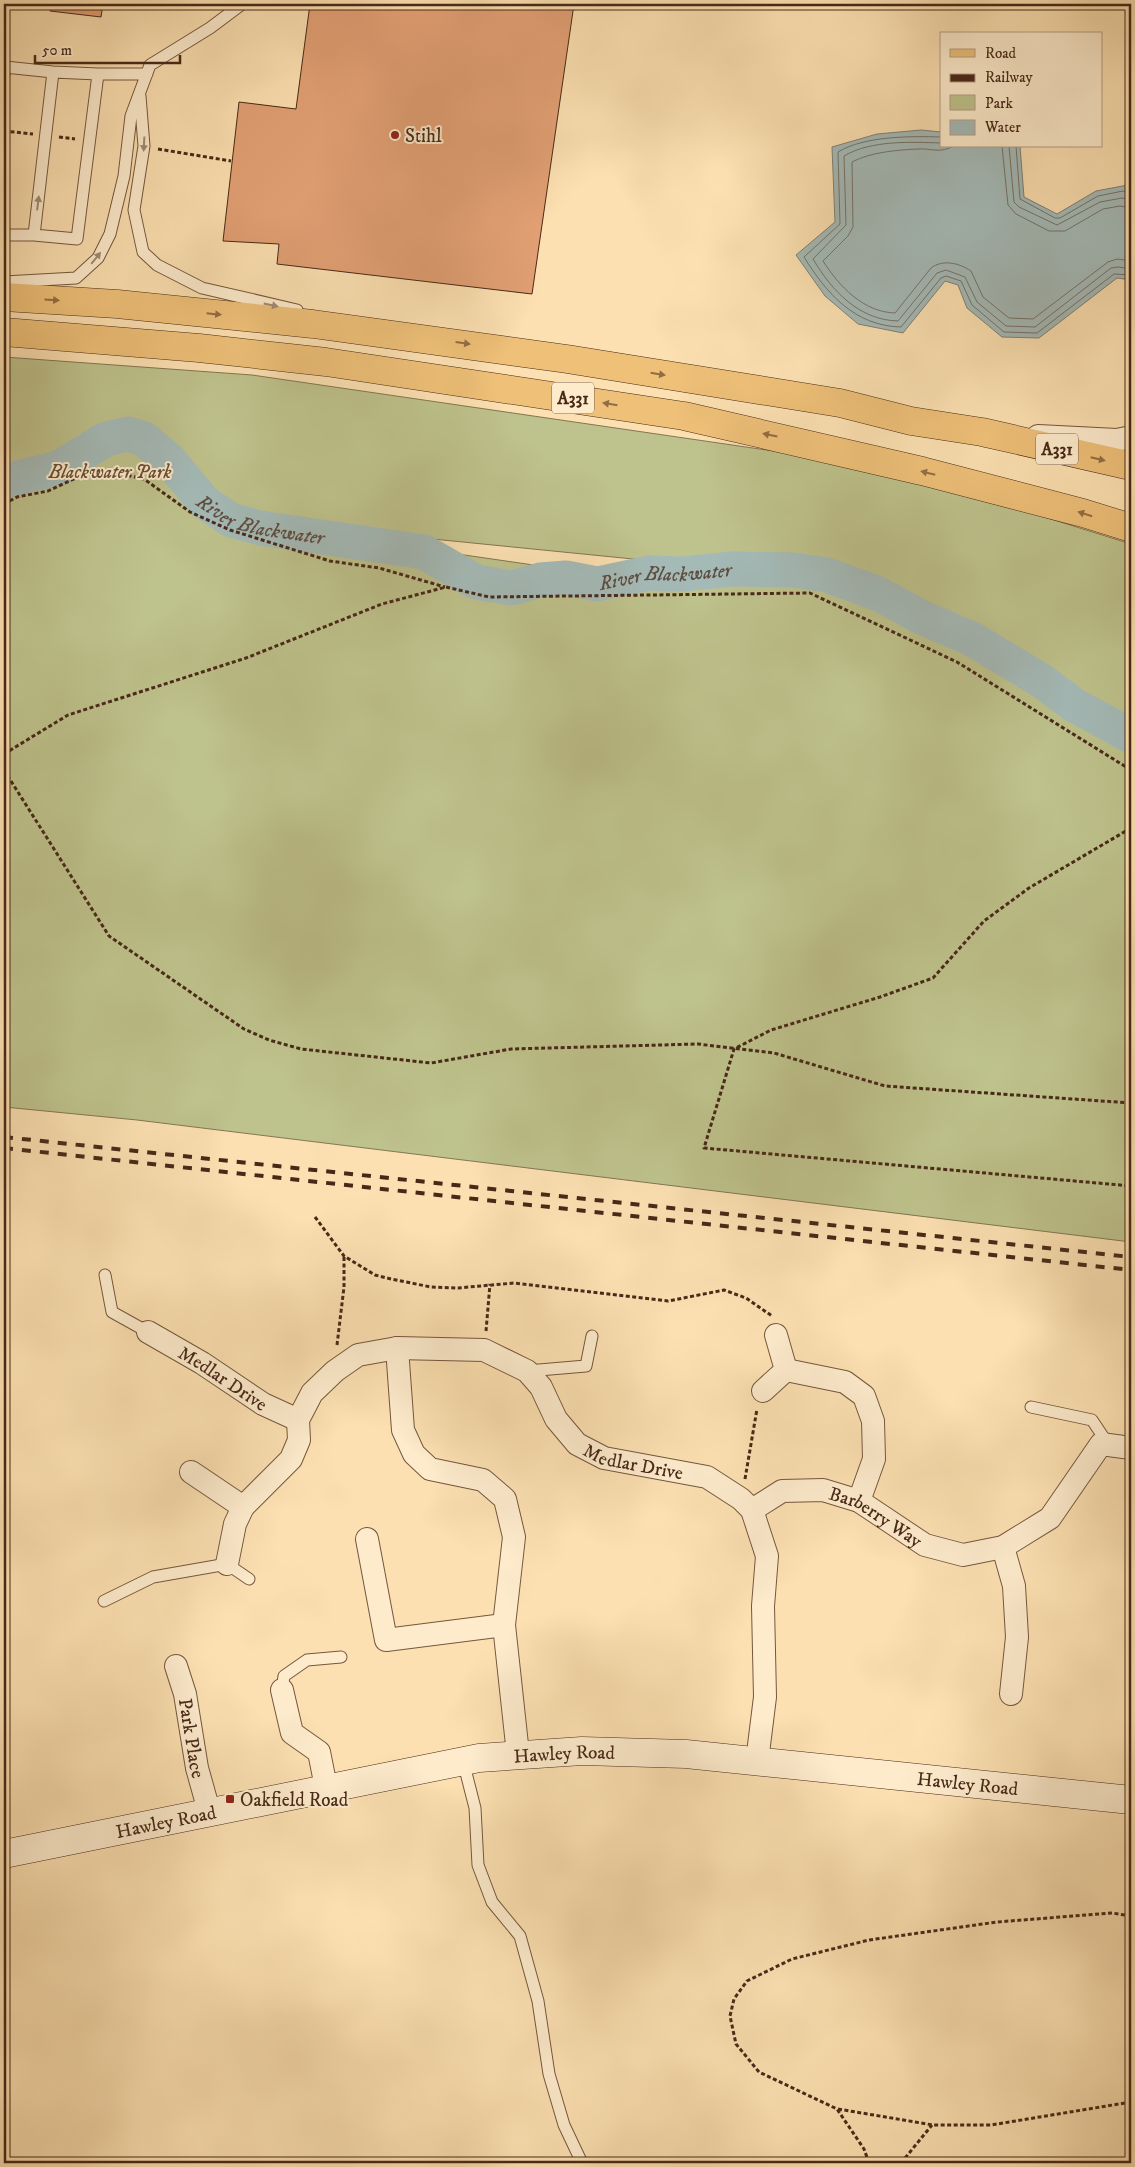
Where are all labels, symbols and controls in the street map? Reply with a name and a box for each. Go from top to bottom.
scale bar [35,32,180,64]
legend [940,32,1102,148]
text: 50 m [42,41,72,60]
text: Road [985,44,1017,63]
text: Railway [985,68,1033,87]
text: Park [985,94,1014,113]
text: Water [984,118,1021,137]
place label: Stihl [405,125,442,148]
marker: Stihl [389,129,401,141]
one-way arrow [139,136,147,152]
one-way arrow [34,195,42,211]
one-way arrow [91,251,101,264]
one-way arrow [45,297,61,305]
one-way arrow [263,301,279,309]
one-way arrow [207,310,223,318]
one-way arrow [455,340,471,348]
one-way arrow [650,370,666,378]
road number: A331 [552,382,594,413]
one-way arrow [602,400,618,408]
one-way arrow [762,431,777,439]
road number: A331 [1036,434,1078,464]
one-way arrow [1091,455,1106,463]
park label: Blackwater Park [48,461,171,484]
one-way arrow [920,469,935,477]
water label: River Blackwater [190,489,328,552]
one-way arrow [1077,509,1092,517]
water label: River Blackwater [596,558,735,597]
street label: Medlar Drive [174,1342,271,1417]
street label: Medlar Drive [579,1439,685,1485]
street label: Barberry Way [826,1483,927,1553]
street label: Park Place [173,1697,209,1781]
street label: Hawley Road [513,1741,616,1769]
street label: Hawley Road [916,1768,1020,1801]
place label: Oakfield Road [240,1789,349,1812]
marker: Oakfield Road [224,1793,236,1805]
street label: Hawley Road [114,1801,219,1844]

